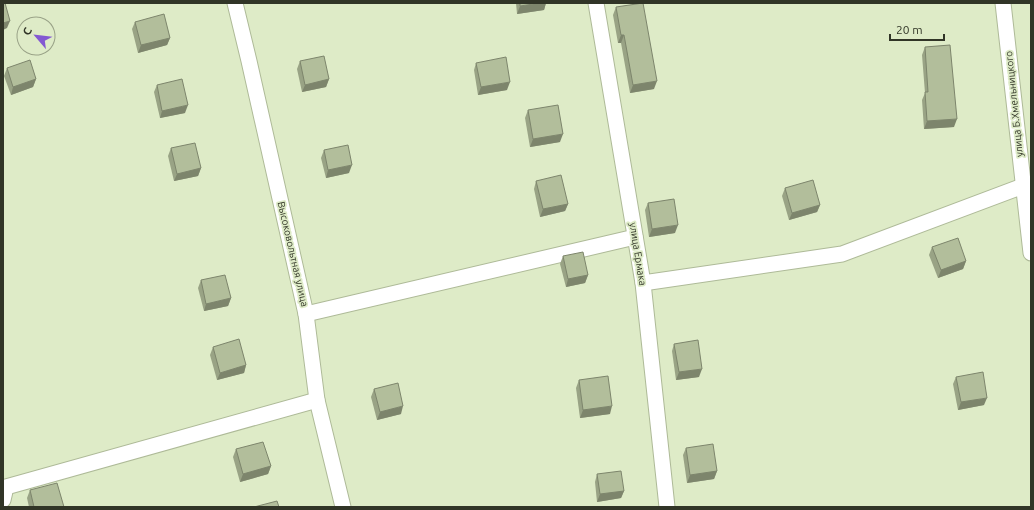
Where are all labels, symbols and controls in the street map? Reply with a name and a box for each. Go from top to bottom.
north arrow [16,16,56,56]
scale bar [890,16,944,42]
text: 20 m [896,23,923,36]
text: С [20,25,34,37]
street label: улица Б.Хмельницкого [1003,50,1025,158]
street label: Высоковольтная улица [276,200,310,308]
street label: улица Ермака [628,222,648,286]

